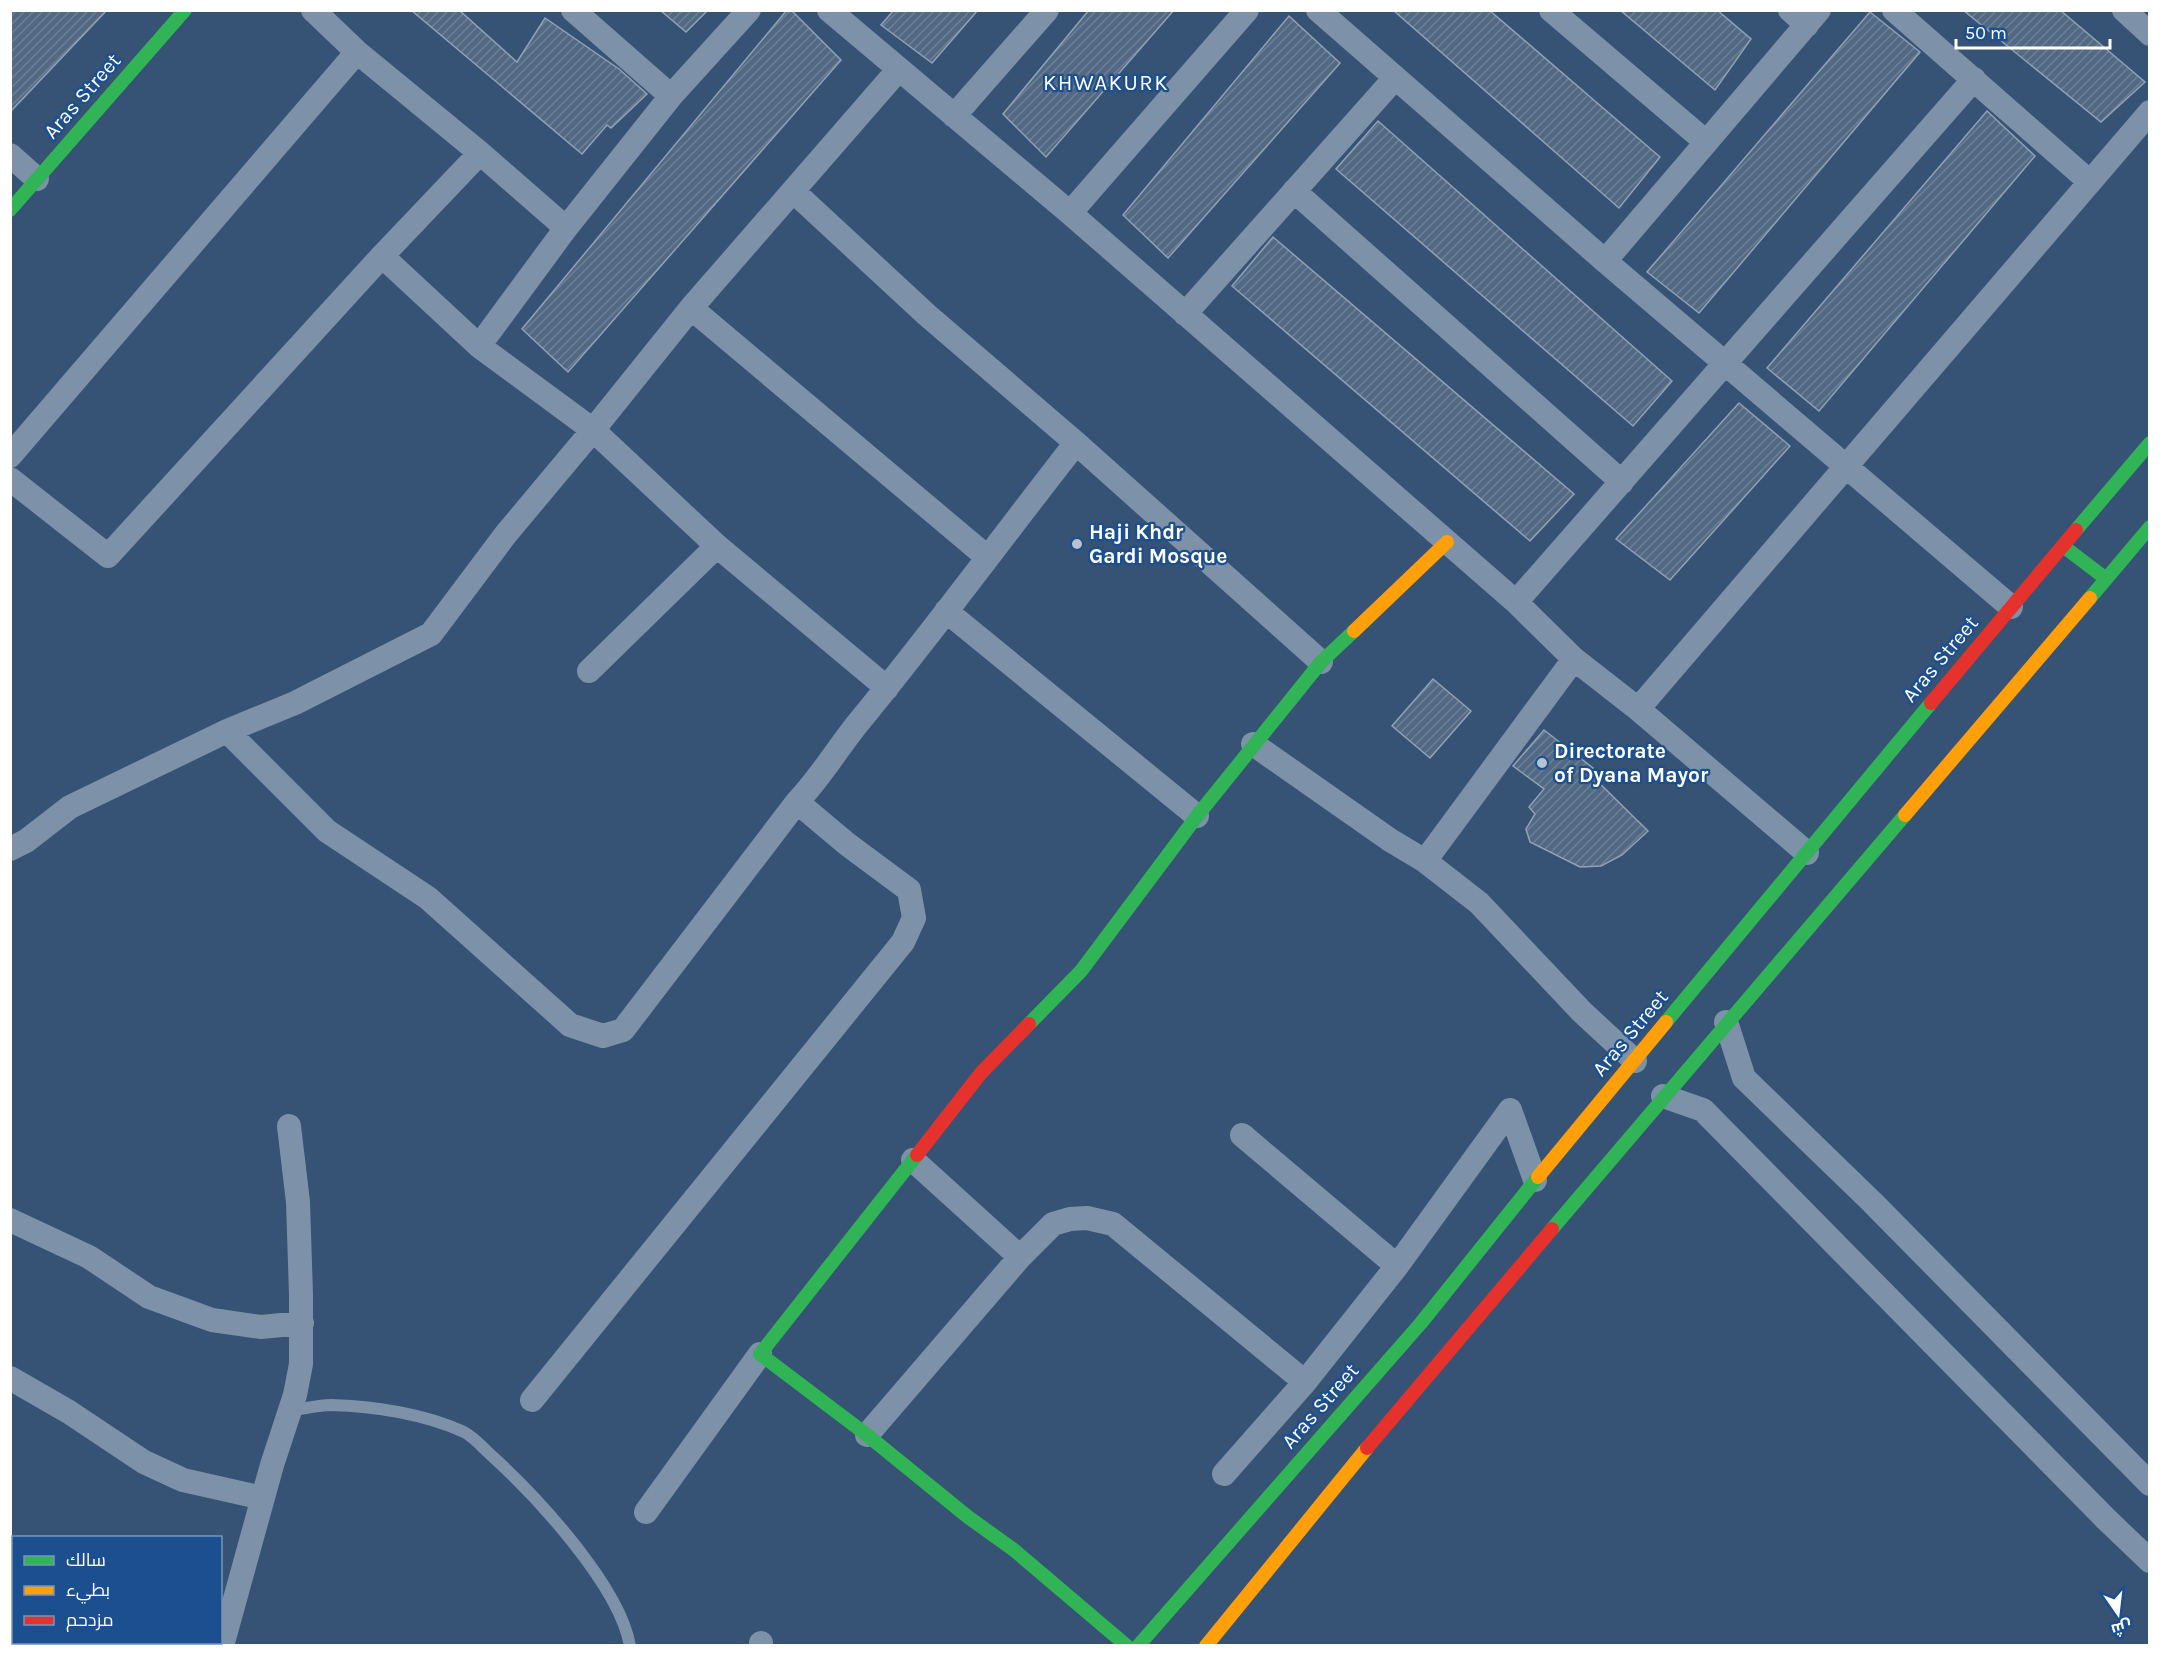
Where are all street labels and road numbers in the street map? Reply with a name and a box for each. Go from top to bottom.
street label: Aras Street [39,48,126,143]
street label: Aras Street [1897,611,1983,707]
street label: Aras Street [1587,985,1673,1081]
street label: Aras Street [1277,1358,1364,1453]

